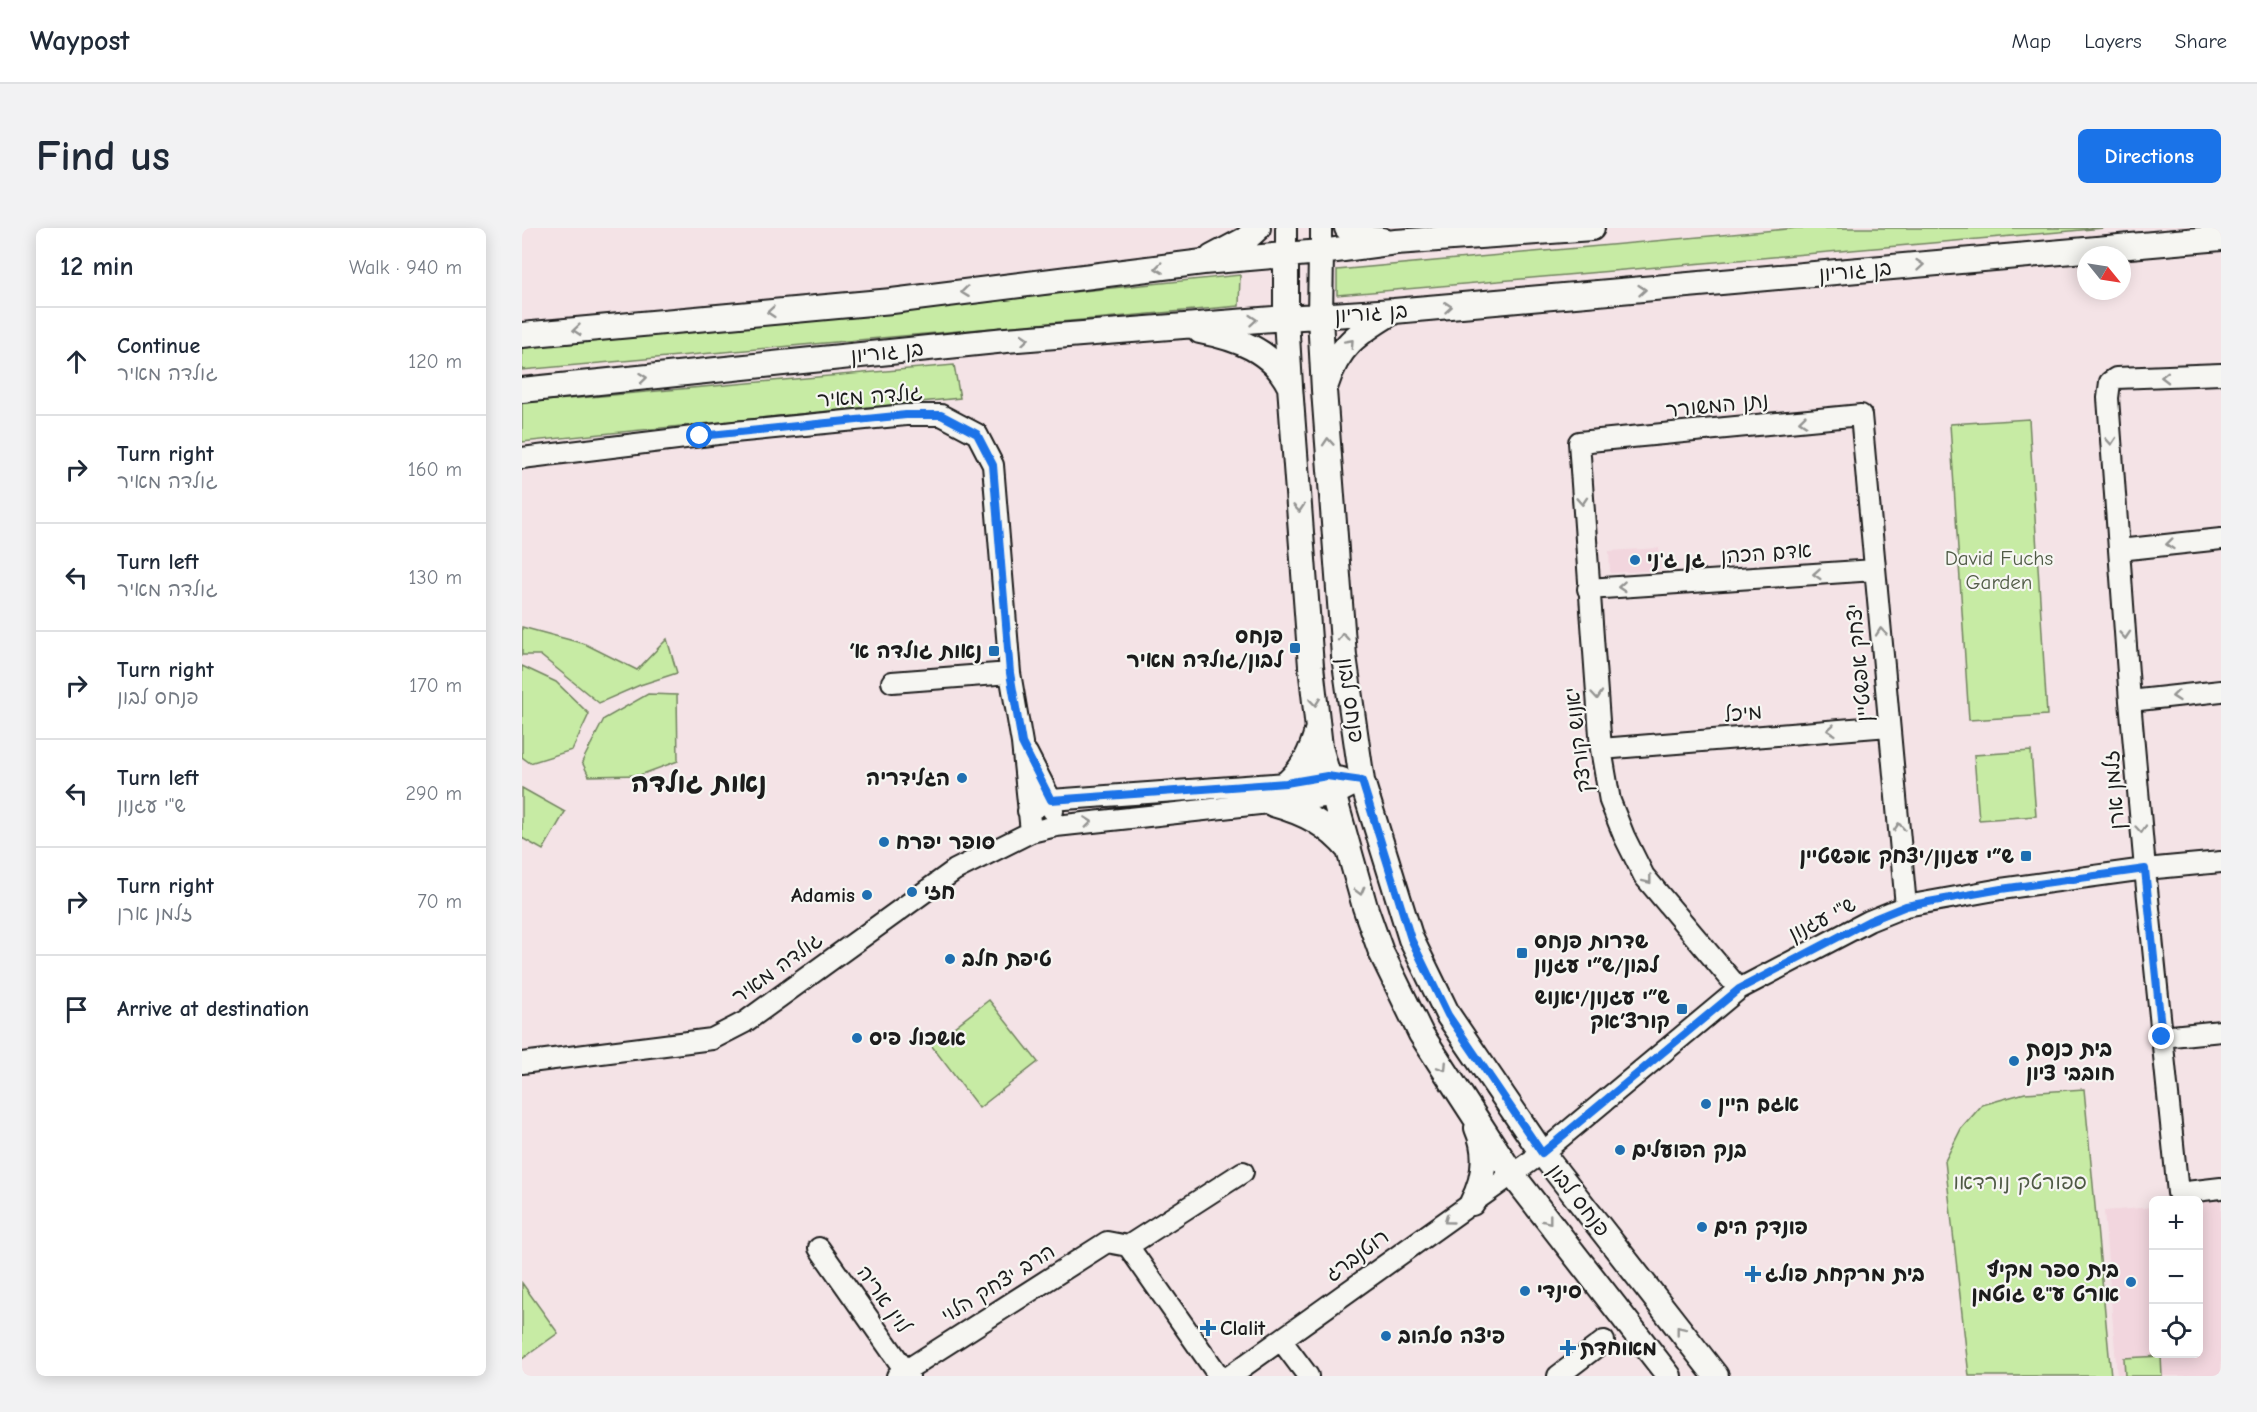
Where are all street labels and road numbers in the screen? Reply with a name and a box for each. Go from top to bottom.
street label: בן גוריון [1818,256,1893,287]
street label: בן גוריון [1334,298,1408,329]
street label: בן גוריון [849,336,925,369]
street label: גולדה מאיר [816,380,924,412]
street label: נתן המשורר [1664,388,1770,423]
street label: אדם הכהן [1720,538,1812,569]
street label: יצחק אפשטיין [1842,603,1877,723]
street label: פנחס לבון [1332,656,1369,744]
street label: יאנוש קורצק [1560,686,1597,794]
street label: מיכל [1723,699,1763,727]
street label: זלמן ארן [2099,749,2130,831]
street label: ש"י עגנון [1784,892,1860,947]
street label: גולדה מאיר [727,927,827,1009]
street label: פנחס לבון [1542,1159,1615,1242]
street label: רוטנברג [1321,1224,1394,1287]
street label: הרב יצחק הלוי [937,1239,1060,1328]
street label: לוין אריה [851,1261,916,1338]

